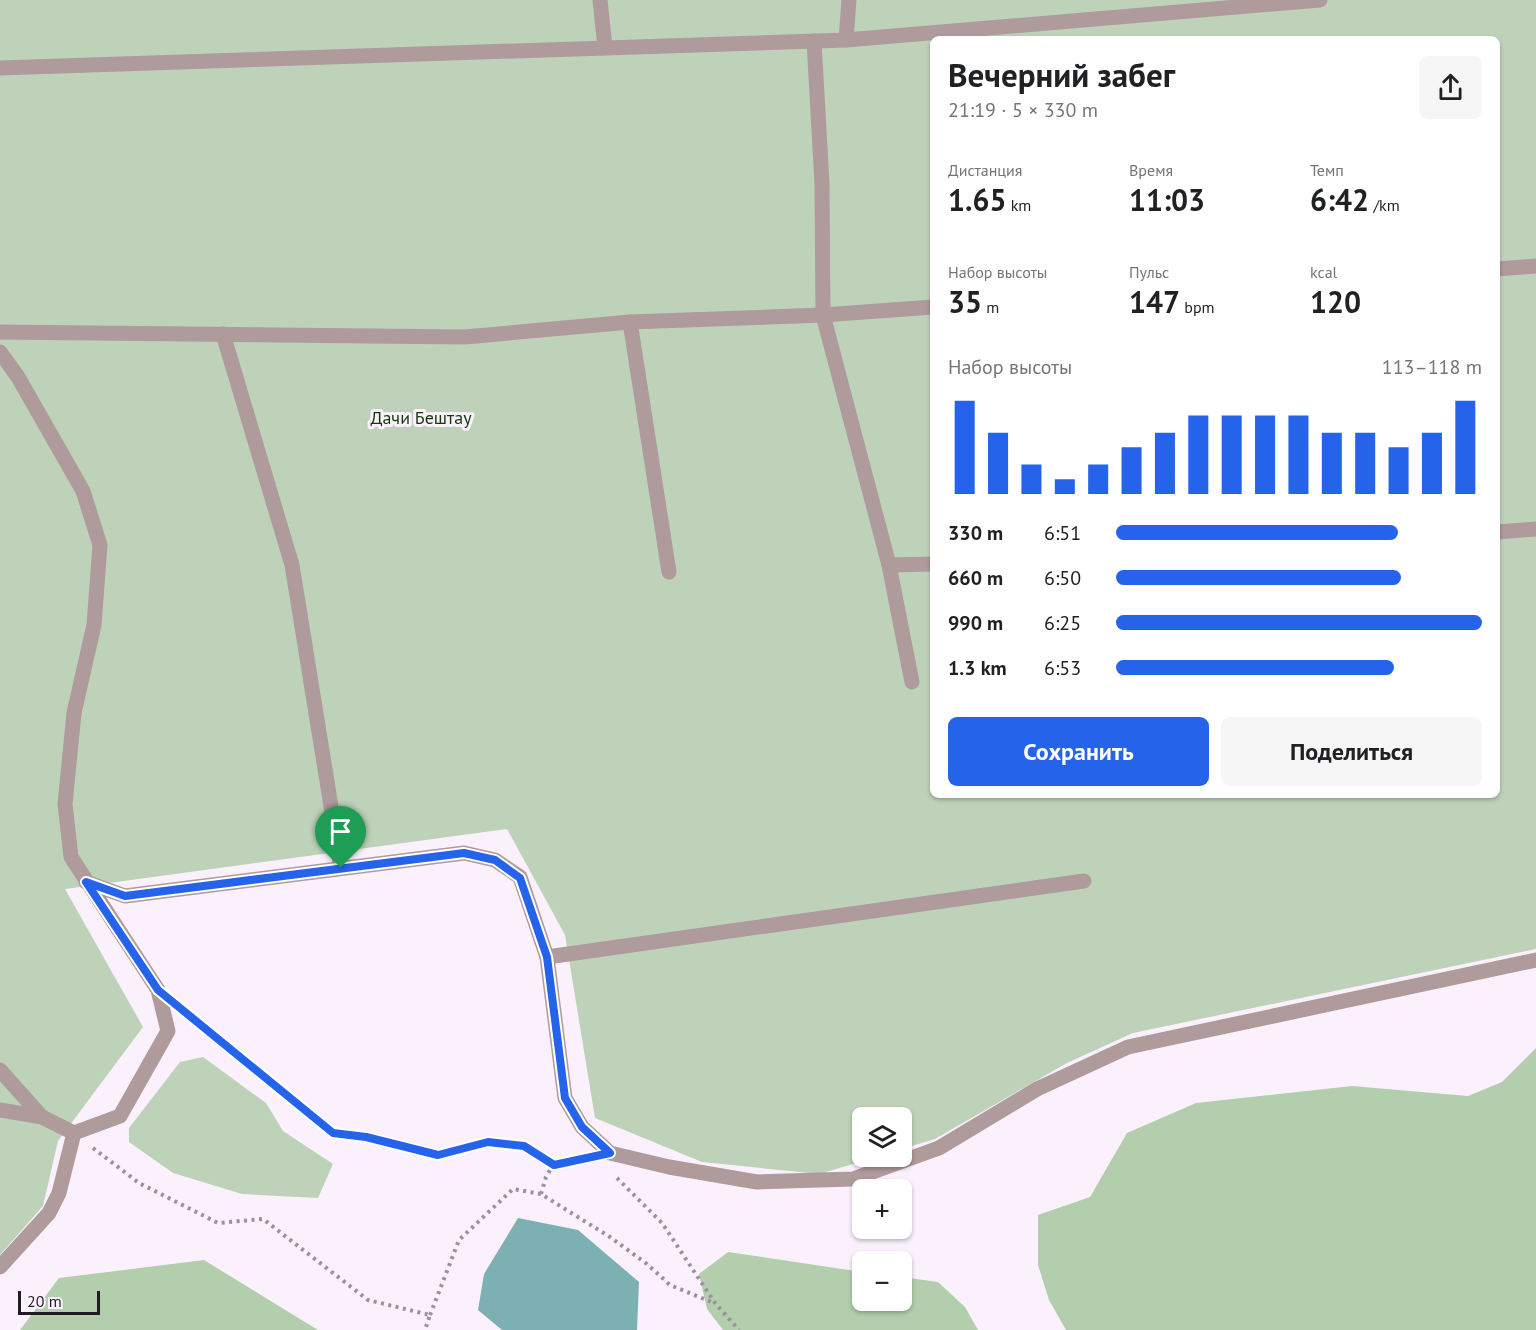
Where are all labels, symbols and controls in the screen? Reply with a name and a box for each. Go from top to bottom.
text: Вечерний забег [948,53,1175,96]
button: share [1419,56,1482,119]
text: 21:19 · 5 × 330 m [948,97,1098,123]
text: Дистанция [948,160,1022,180]
text: Время [1129,160,1173,180]
text: Темп [1310,160,1344,180]
text: 1.65 [948,180,1006,219]
text: 11:03 [1129,180,1205,219]
text: 6:42 [1310,180,1369,219]
text: km [1006,195,1031,215]
text: /km [1369,195,1400,215]
text: Набор высоты [948,262,1047,282]
text: Пульс [1129,262,1169,282]
text: kcal [1310,262,1337,282]
text: 35 [948,282,982,321]
text: 147 [1129,282,1180,321]
text: 120 [1310,282,1361,321]
text: m [982,297,999,317]
text: bpm [1180,297,1215,317]
text: Набор высоты [948,354,1072,380]
text: 113–118 m [1382,354,1482,380]
park label: Дачи Бештау [370,406,472,429]
text: 330 m [948,520,1003,546]
text: 6:51 [1044,520,1081,546]
text: 660 m [948,565,1003,591]
text: 6:50 [1044,565,1081,591]
text: 990 m [948,610,1003,636]
text: 6:25 [1044,610,1081,636]
text: 1.3 km [948,655,1007,681]
text: 6:53 [1044,655,1081,681]
button: Сохранить [948,717,1209,786]
button: Поделиться [1221,717,1482,786]
pin [315,806,366,868]
icon: arrive [324,815,357,848]
map controls [852,1107,912,1311]
button: layers [852,1107,912,1167]
button: + [852,1179,912,1239]
button: − [852,1251,912,1311]
scale bar [18,1288,100,1316]
text: 20 m [27,1291,62,1311]

